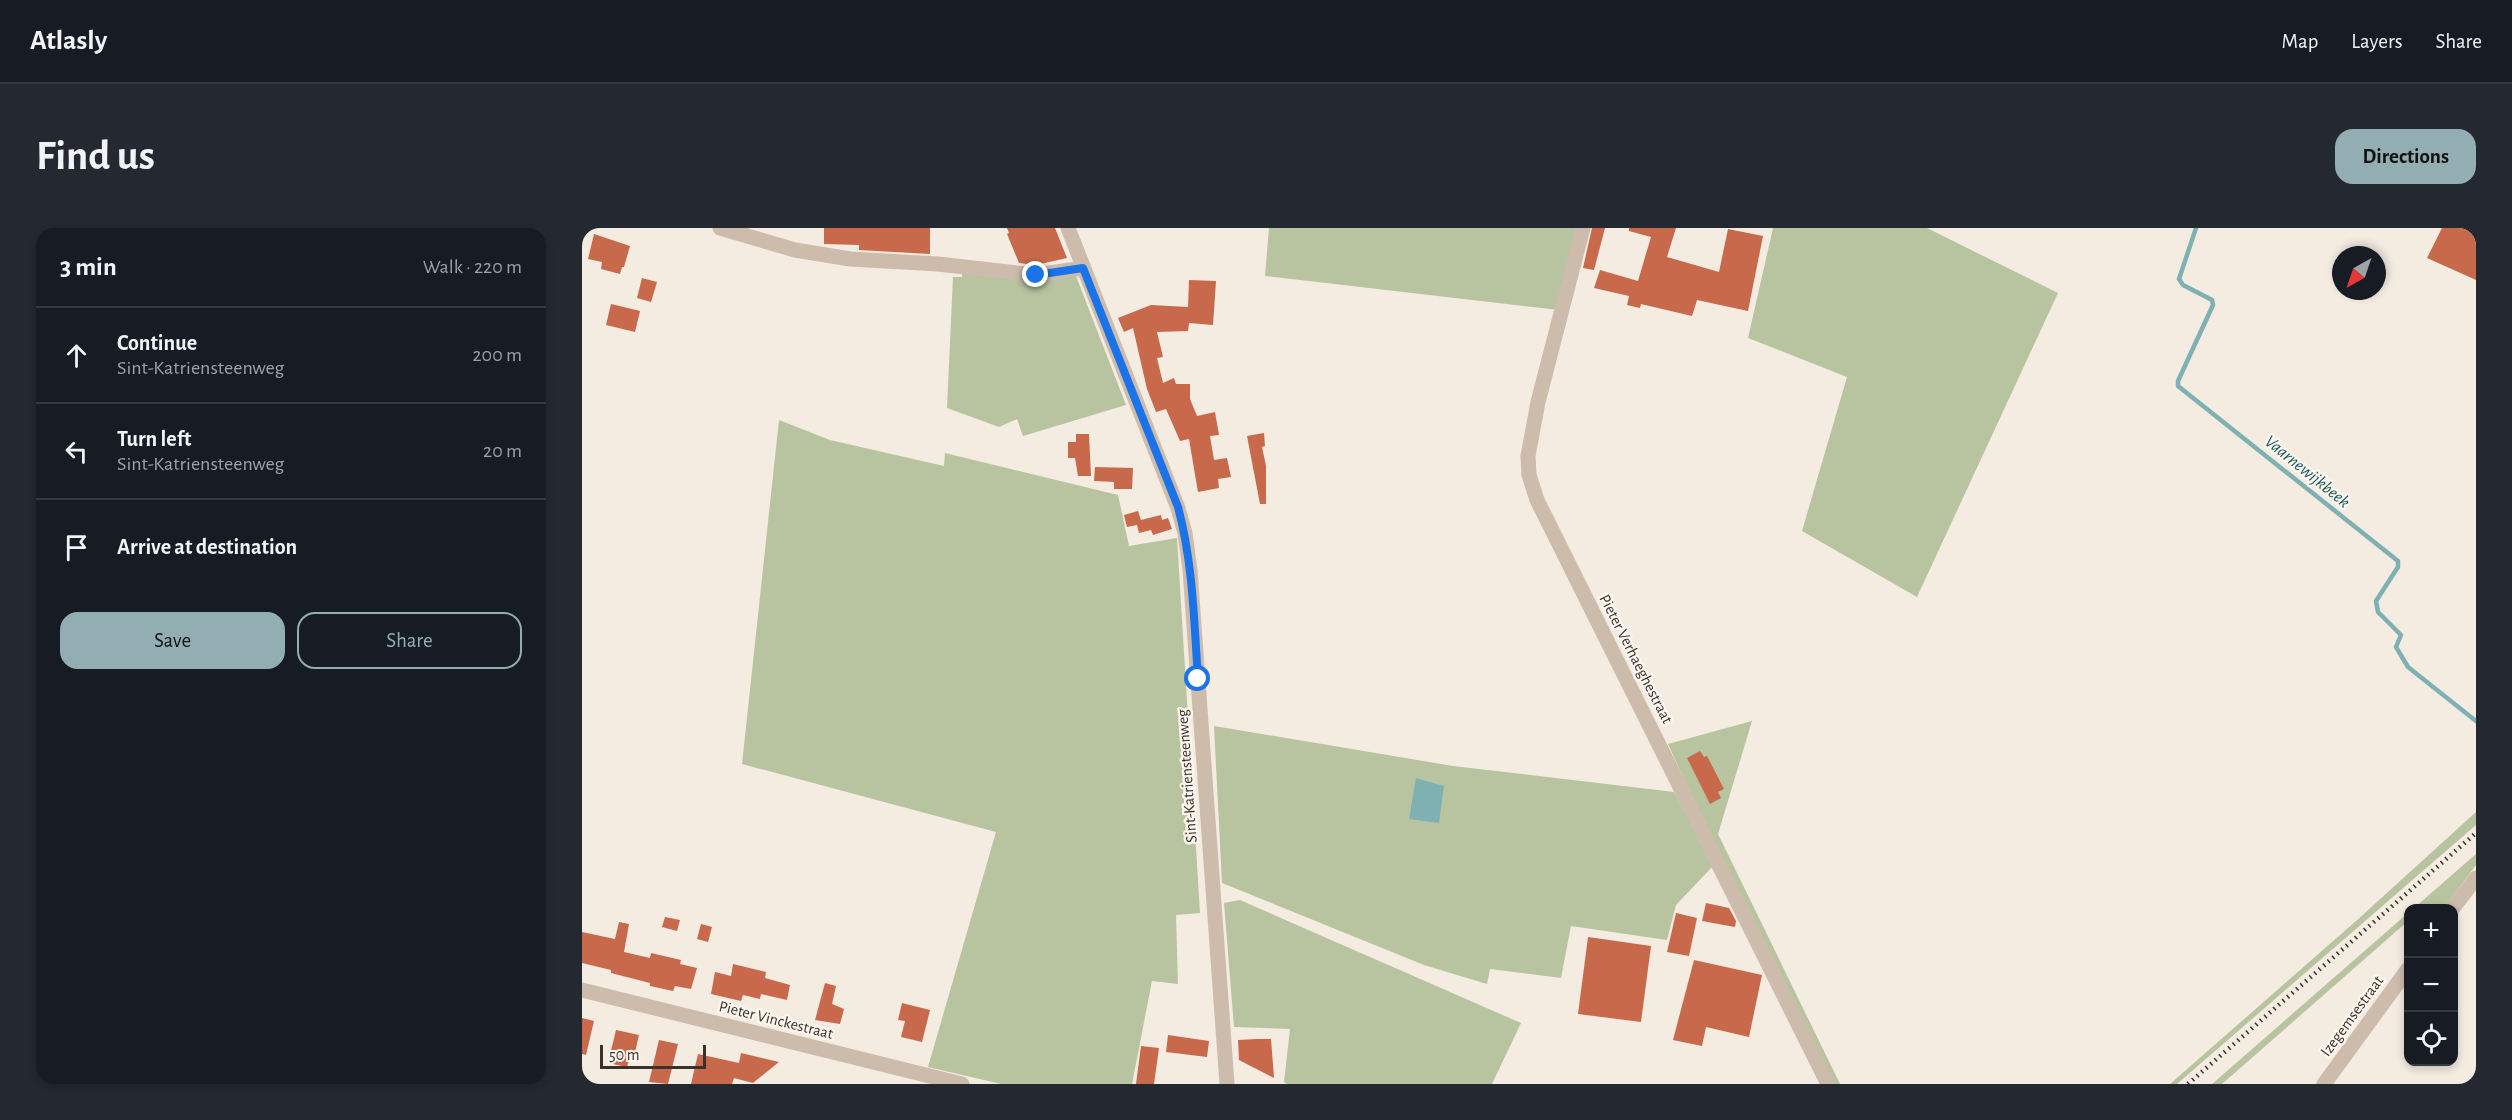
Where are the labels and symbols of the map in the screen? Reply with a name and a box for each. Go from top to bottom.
north arrow [2332,246,2386,300]
route end [1022,261,1048,287]
water label: Vaarnewijkbeek [2261,432,2353,512]
street label: Pieter Verhaeghestraat [1596,592,1676,726]
route start [1184,665,1210,691]
street label: Sint-Katriensteenweg [1174,708,1200,843]
street label: Izegemsestraat [2318,973,2386,1059]
street label: Pieter Vinckestraat [717,998,835,1042]
scale bar [600,1042,706,1070]

